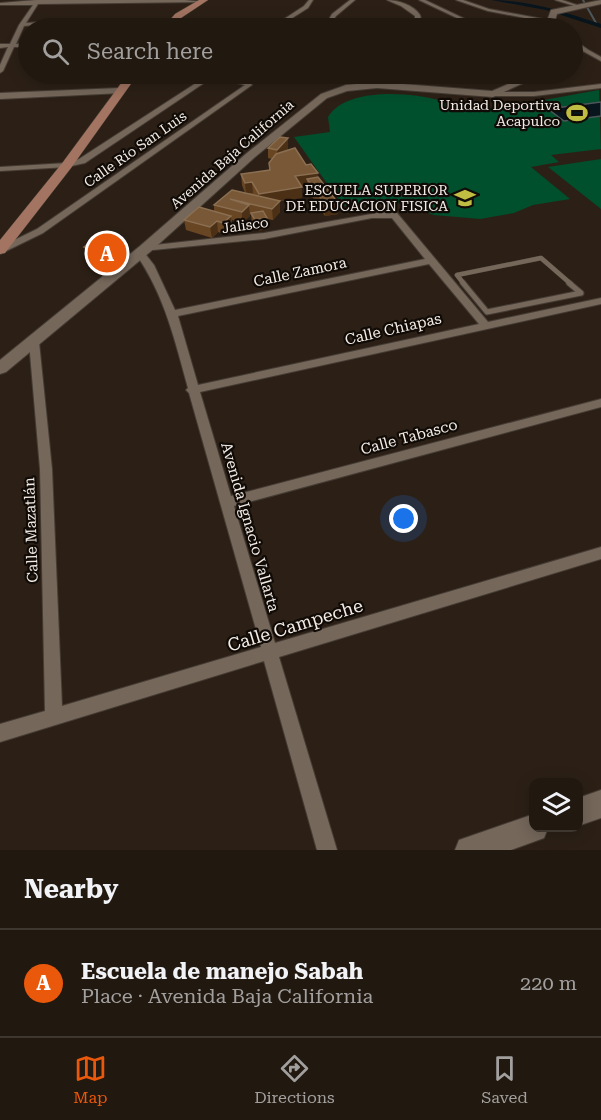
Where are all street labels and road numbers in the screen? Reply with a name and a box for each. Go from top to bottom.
street label: Avenida Baja California [167,96,297,212]
street label: Calle Río San Luis [81,107,190,190]
street label: Jalisco [221,214,269,236]
street label: Calle Zamora [252,253,348,291]
street label: Calle Chiapas [343,309,443,349]
street label: Calle Tabasco [359,415,459,459]
street label: Avenida Ignacio Vallarta [217,440,283,614]
street label: Calle Mazatlán [20,477,42,583]
street label: Calle Campeche [225,594,365,656]

